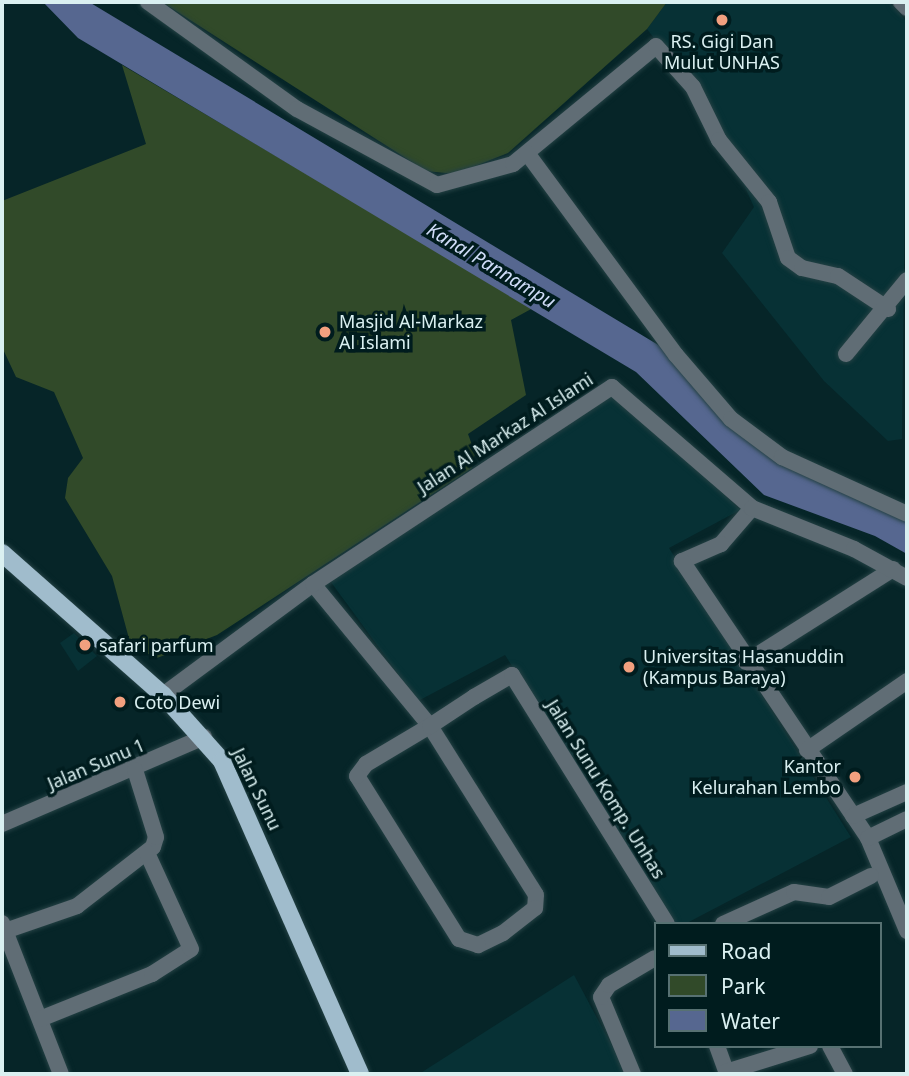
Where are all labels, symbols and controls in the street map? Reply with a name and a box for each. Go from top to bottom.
marker: RS. Gigi Dan Mulut UNHAS [714,12,730,28]
place label: RS. Gigi Dan Mulut UNHAS [664,31,780,74]
water label: Kanal Pannampu [423,219,559,313]
place label: Masjid Al-Markaz Al Islami [339,311,483,354]
marker: Masjid Al-Markaz Al Islami [317,324,333,340]
street label: Jalan Al Markaz Al Islami [413,368,597,498]
place label: safari parfum [99,634,214,656]
marker: safari parfum [77,637,93,653]
place label: Universitas Hasanuddin (Kampus Baraya) [643,646,844,688]
marker: Universitas Hasanuddin (Kampus Baraya) [621,659,637,675]
place label: Coto Dewi [134,691,220,713]
marker: Coto Dewi [112,694,128,710]
street label: Jalan Sunu Komp. Unhas [542,695,670,883]
street label: Jalan Sunu 1 [44,734,148,794]
street label: Jalan Sunu [228,744,286,834]
place label: Kantor Kelurahan Lembo [691,756,841,798]
marker: Kantor Kelurahan Lembo [847,769,863,785]
legend [654,922,881,1048]
text: Road [721,937,771,965]
text: Park [721,972,765,1000]
text: Water [721,1007,780,1035]

